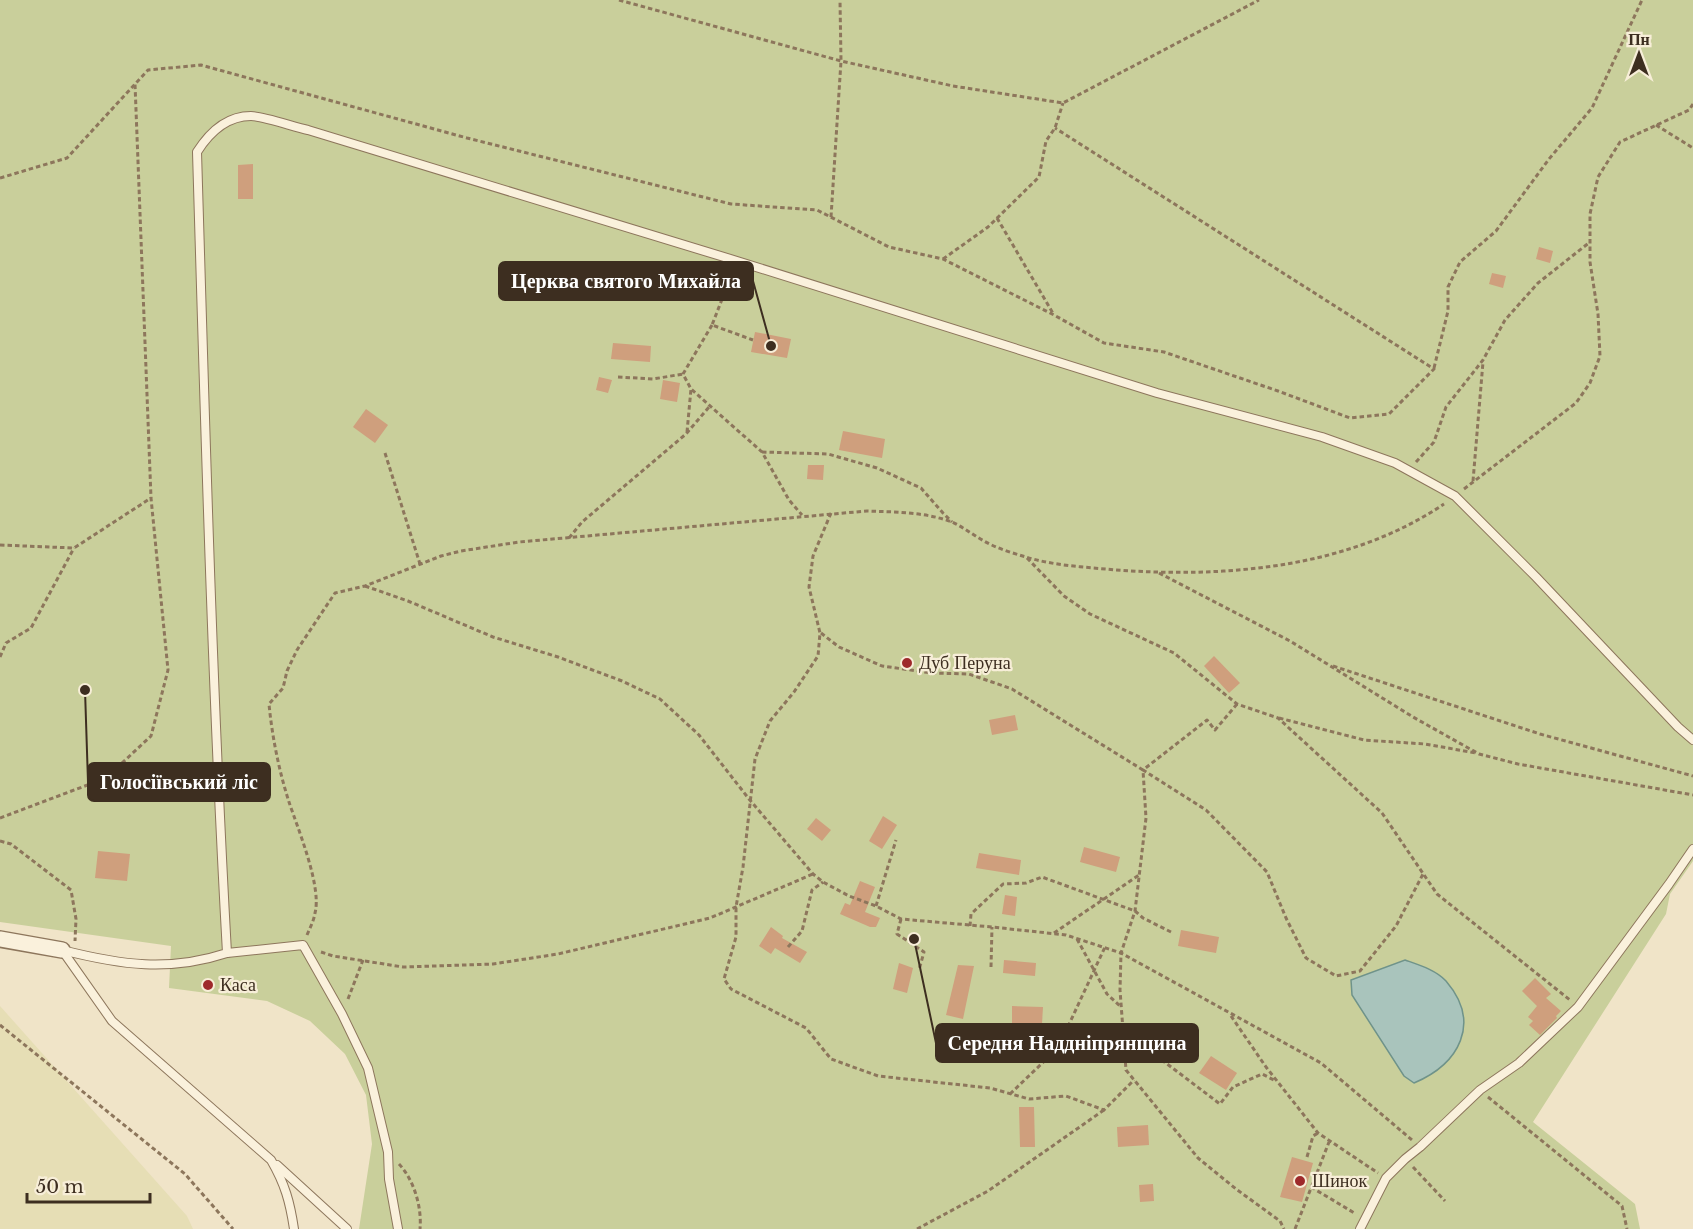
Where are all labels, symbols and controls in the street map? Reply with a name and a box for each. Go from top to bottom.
north arrow [1609,24,1669,84]
text: Пн [1628,29,1650,49]
callout: Церква святого Михайла [499,262,753,300]
text: Церква святого Михайла [511,269,741,293]
place label: Дуб Перуна [919,652,1011,674]
marker: Дуб Перуна [900,656,914,670]
callout: Голосіївський ліс [88,763,270,801]
text: Голосіївський ліс [100,770,258,794]
place label: Каса [220,974,256,996]
marker: Каса [201,978,215,992]
callout: Середня Наддніпрянщина [936,1024,1198,1062]
text: Середня Наддніпрянщина [948,1031,1186,1055]
scale bar [27,1166,150,1204]
place label: Шинок [1312,1170,1367,1192]
marker: Шинок [1293,1174,1307,1188]
text: 50 m [36,1176,84,1198]

